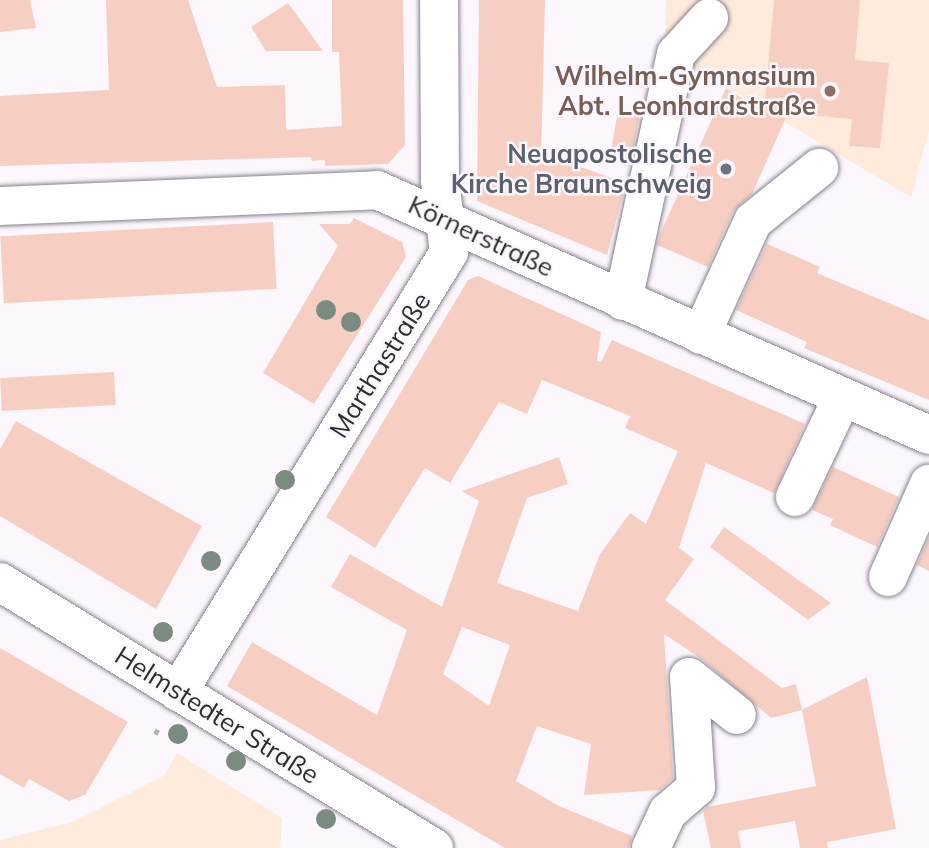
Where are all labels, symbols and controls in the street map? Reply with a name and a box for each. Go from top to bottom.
place label: Wilhelm-Gymnasium Abt. Leonhardstraße [555,60,816,122]
marker: Wilhelm-Gymnasium Abt. Leonhardstraße [822,83,838,99]
place label: Neuapostolische Kirche Braunschweig [451,138,712,200]
marker: Neuapostolische Kirche Braunschweig [718,161,734,177]
street label: Körnerstraße [403,189,559,283]
street label: Marthastraße [323,287,437,443]
street label: Helmstedter Straße [109,640,325,790]

